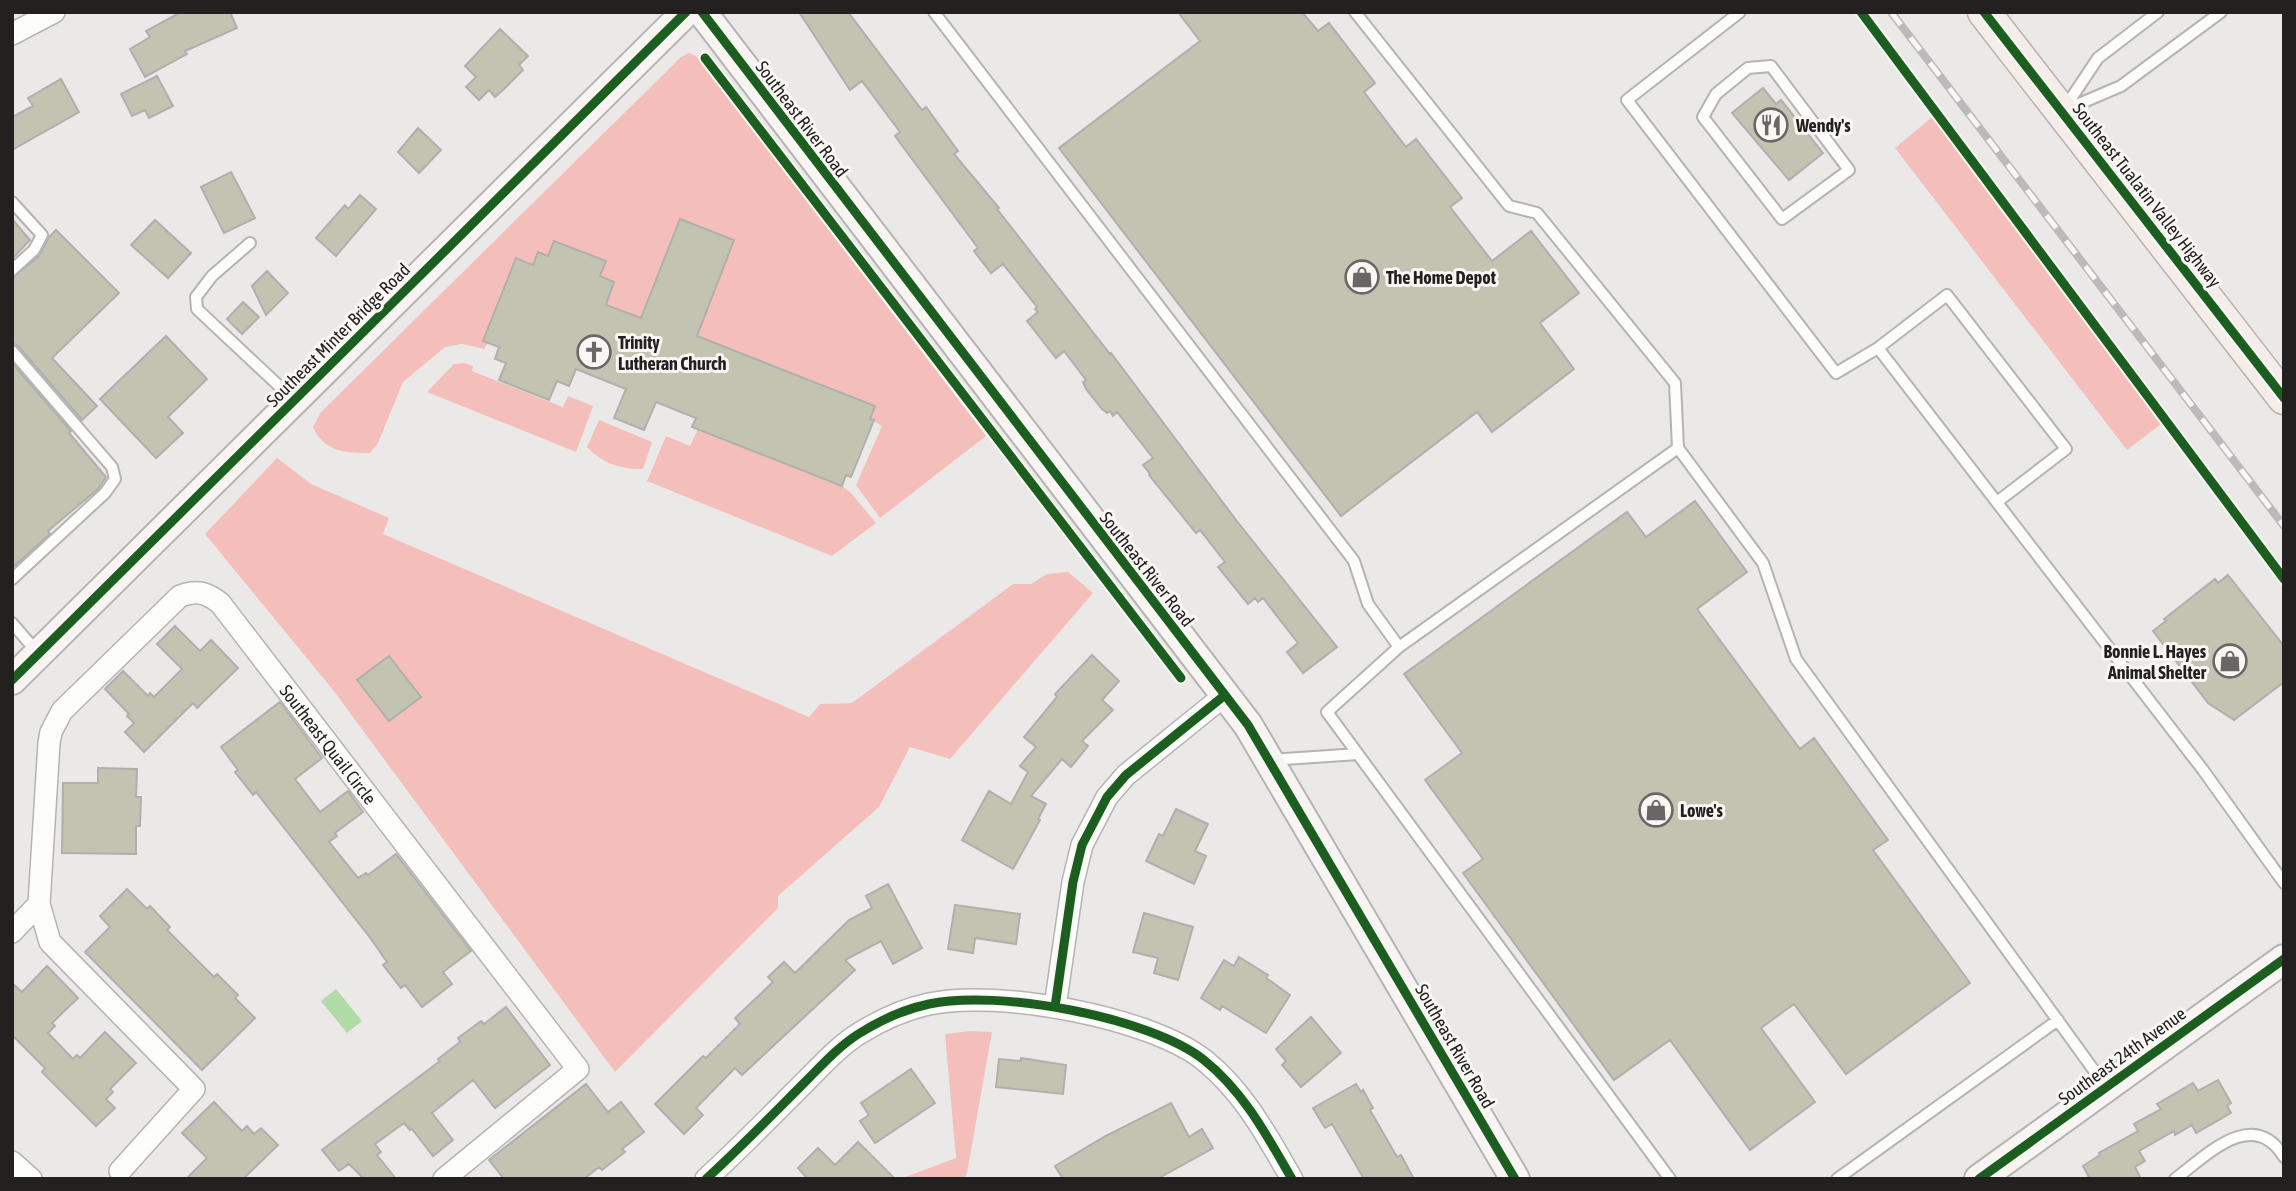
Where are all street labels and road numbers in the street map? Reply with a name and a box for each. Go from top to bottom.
street label: Southeast River Road [752,57,852,181]
street label: Southeast Tualatin Valley Highway [2068,99,2226,291]
street label: Southeast Minter Bridge Road [262,259,414,411]
street label: Southeast River Road [1096,507,1198,631]
street label: Southeast Quail Circle [276,680,381,808]
street label: Southeast River Road [1411,980,1499,1112]
street label: Southeast 24th Avenue [2054,1003,2190,1109]

